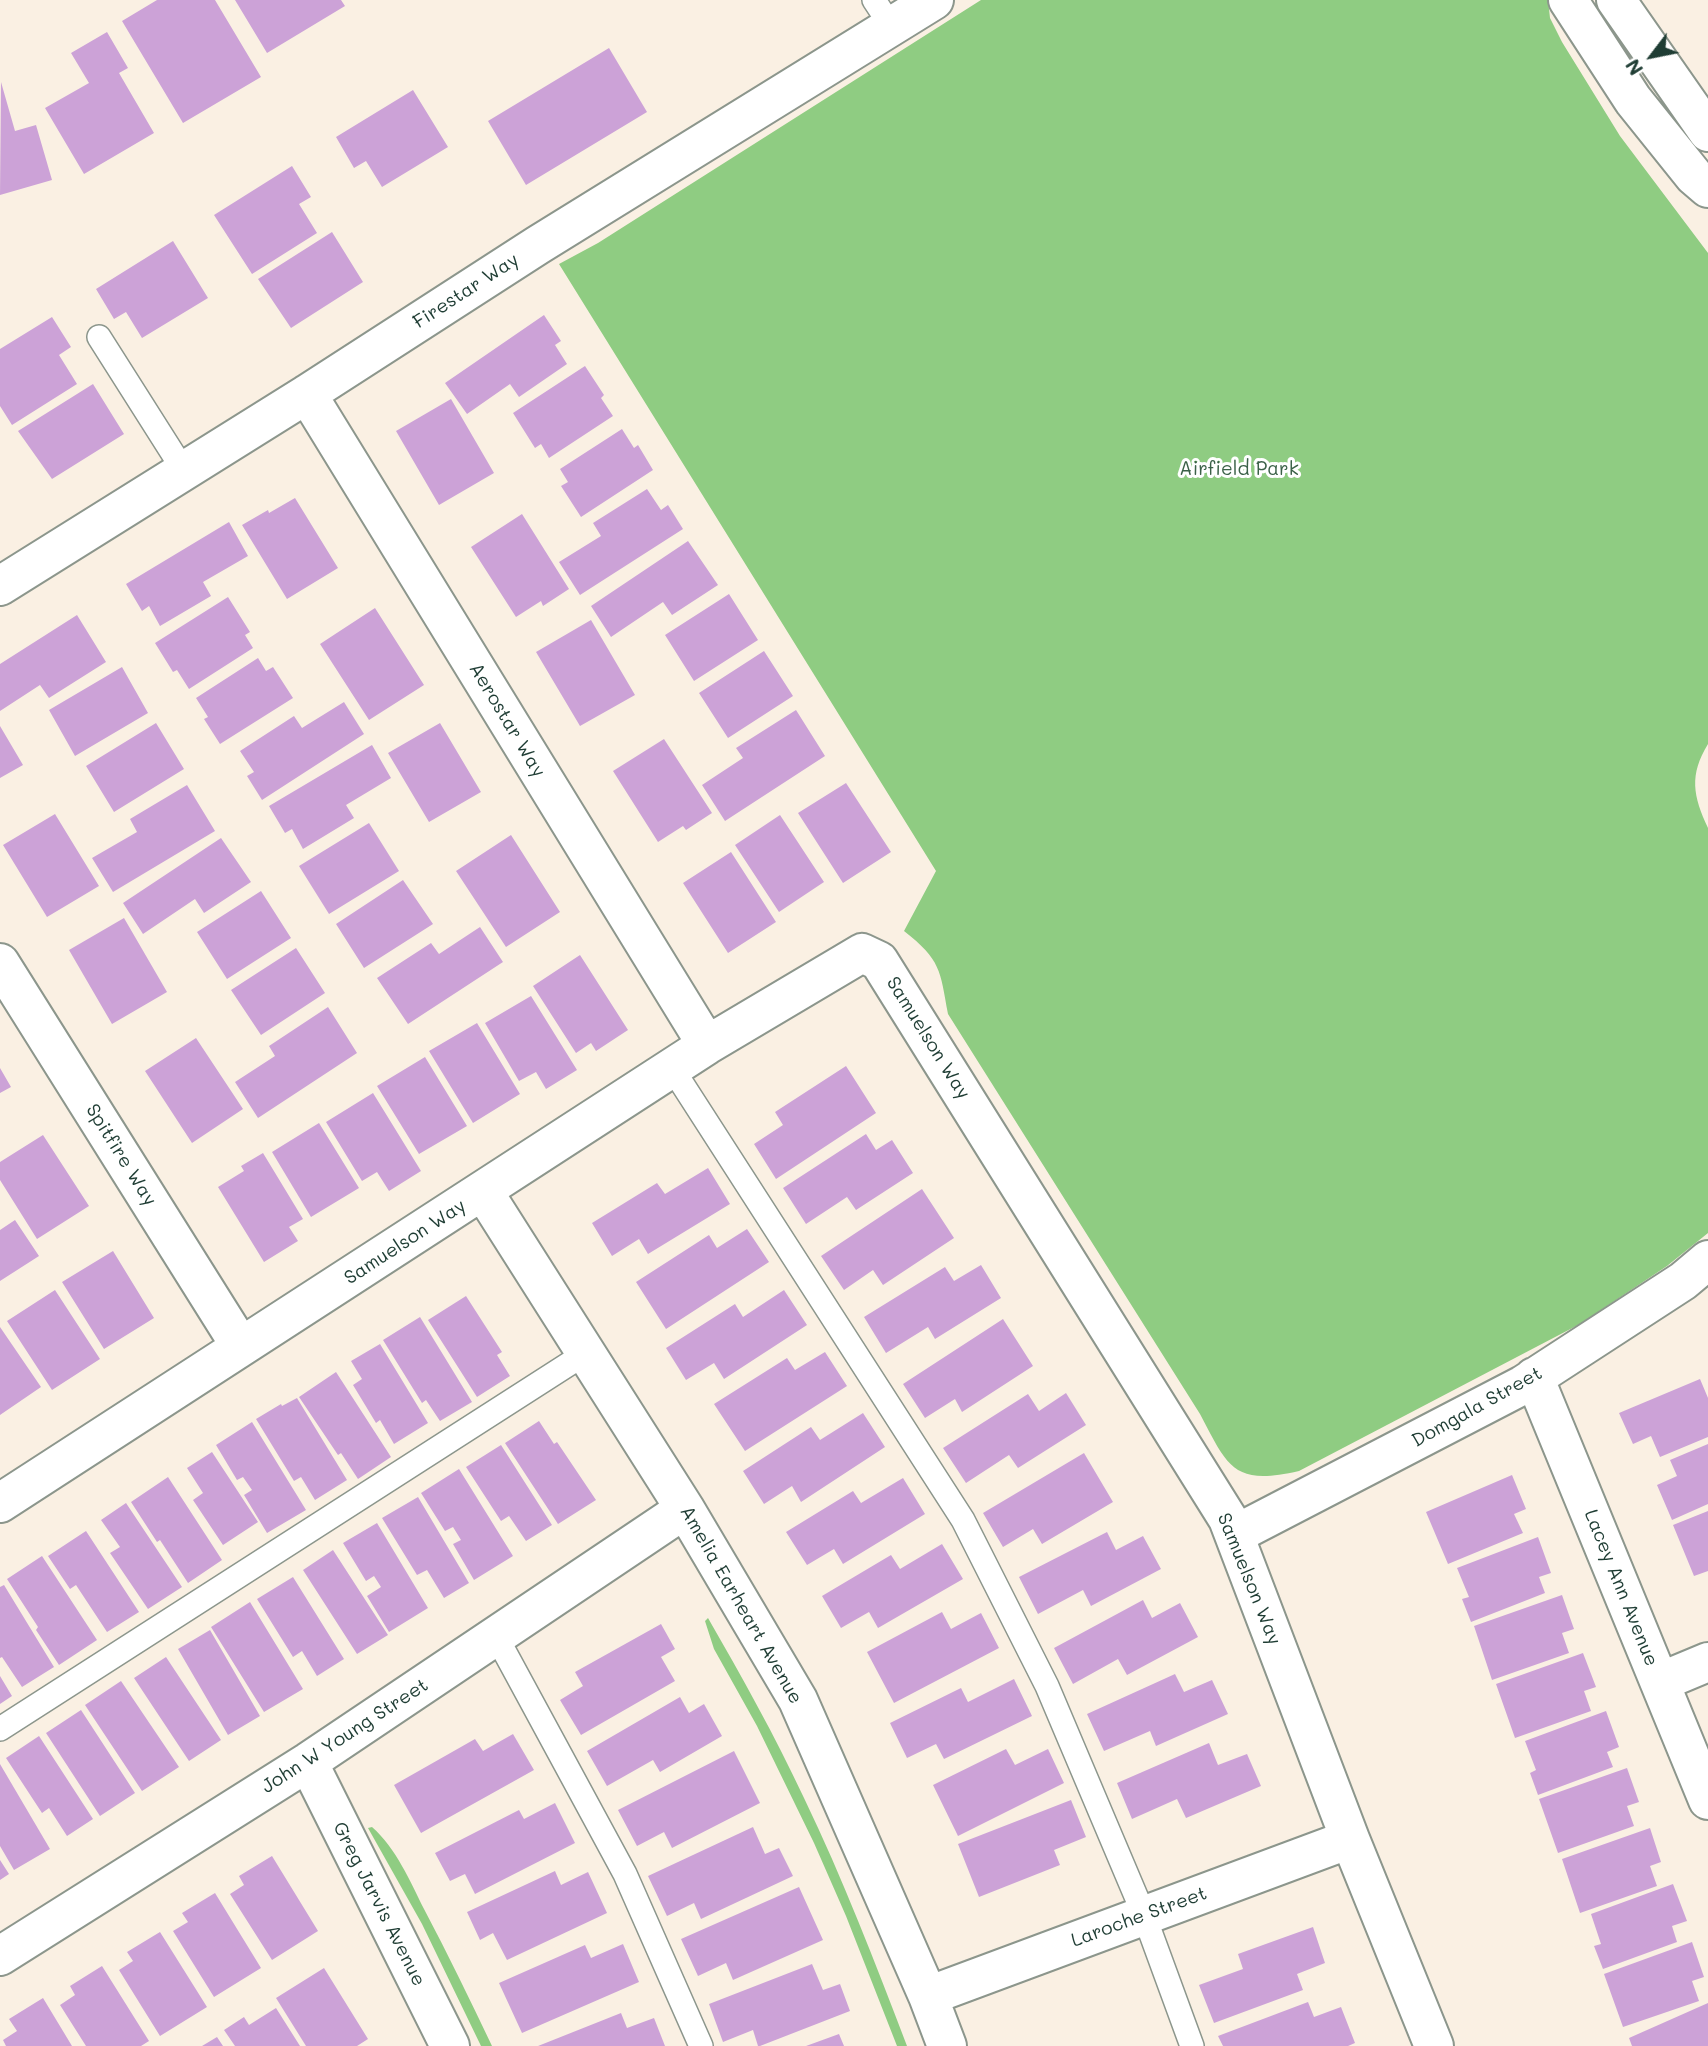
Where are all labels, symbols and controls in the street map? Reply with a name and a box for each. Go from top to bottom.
north arrow [1617,21,1687,91]
text: N [1619,55,1648,80]
street label: Firestar Way [409,248,523,334]
park label: Airfield Park [1179,458,1299,480]
street label: Aerostar Way [464,659,550,781]
street label: Samuelson Way [881,973,975,1103]
street label: Spitfire Way [81,1100,161,1210]
street label: Samuelson Way [340,1194,470,1290]
street label: Domgala Street [1408,1362,1546,1452]
street label: Amelia Earheart Avenue [675,1502,807,1708]
street label: Lacey Ann Avenue [1579,1506,1663,1670]
street label: Samuelson Way [1212,1510,1286,1648]
street label: John W Young Street [257,1674,433,1798]
street label: Greg Jarvis Avenue [328,1818,430,1990]
street label: Laroche Street [1068,1882,1210,1952]

